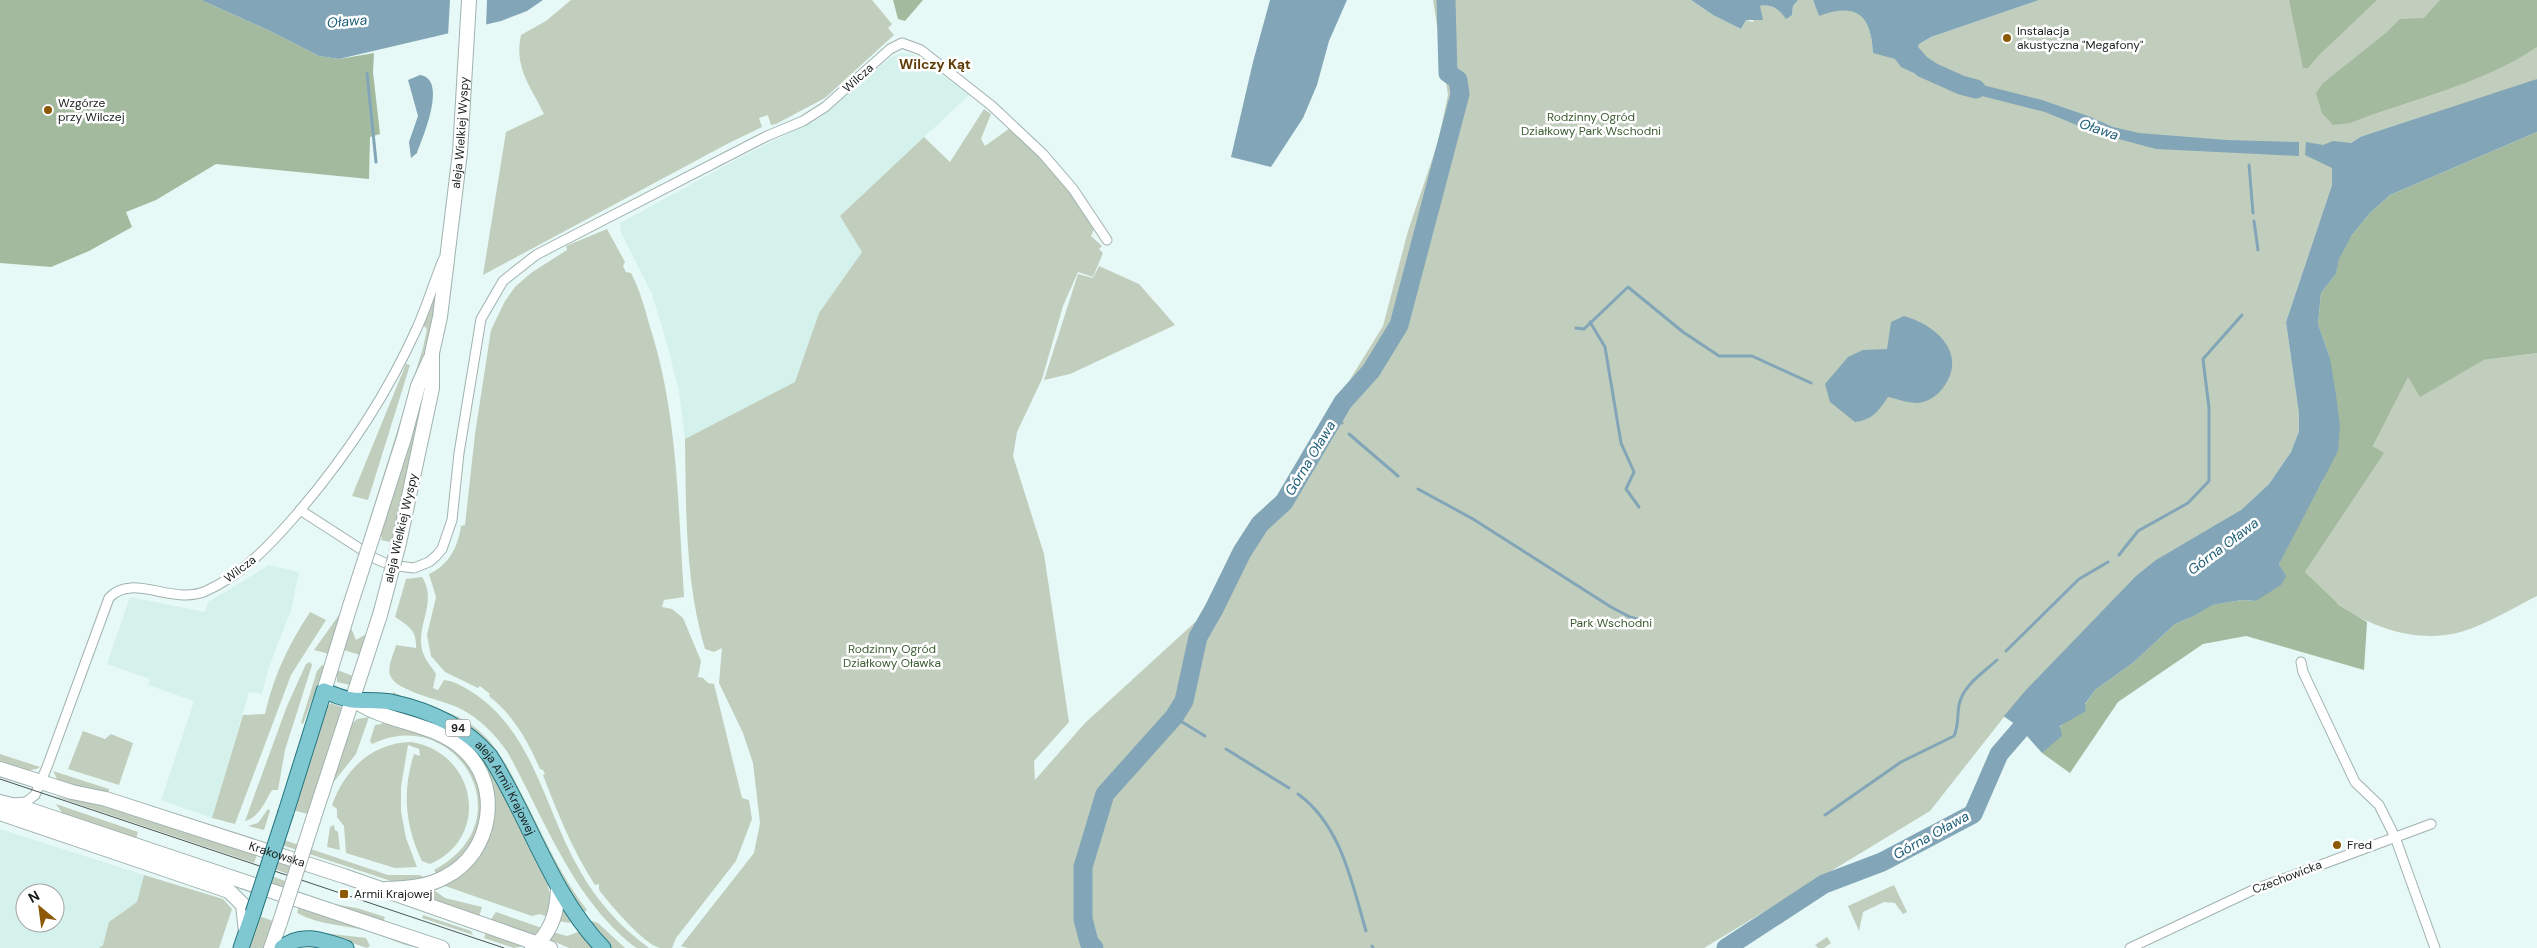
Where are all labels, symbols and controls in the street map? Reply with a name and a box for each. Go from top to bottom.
water label: Oława [326,10,368,32]
place label: Instalacja akustyczna "Megafony" [2017,23,2144,53]
marker: Instalacja akustyczna "Megafony" [2001,32,2013,44]
district label: Wilczy Kąt [899,55,971,73]
street label: Wilcza [839,60,877,96]
street label: aleja Wielkiej Wyspy [448,76,472,189]
place label: Wzgórze przy Wilczej [58,95,125,125]
marker: Wzgórze przy Wilczej [42,104,54,116]
park label: Rodzinny Ogród Działkowy Park Wschodni [1521,109,1661,139]
water label: Oława [2077,114,2121,144]
water label: Górna Oława [1281,417,1340,499]
street label: aleja Wielkiej Wyspy [381,471,421,584]
water label: Górna Oława [2184,513,2262,579]
street label: Wilcza [221,552,259,586]
park label: Park Wschodni [1570,615,1652,631]
park label: Rodzinny Ogród Działkowy Oławka [843,641,941,671]
road number: 94 [446,720,470,736]
street label: aleja Armii Krajowej [471,737,539,838]
water label: Górna Oława [1890,807,1972,863]
place label: Fred [2347,837,2372,853]
street label: Krakowska [247,838,307,871]
marker: Fred [2331,839,2343,851]
street label: Czechowicka [2250,856,2324,898]
north arrow [15,883,65,933]
text: N [25,886,43,907]
place label: Armii Krajowej [354,886,433,902]
marker: Armii Krajowej [338,888,350,900]

